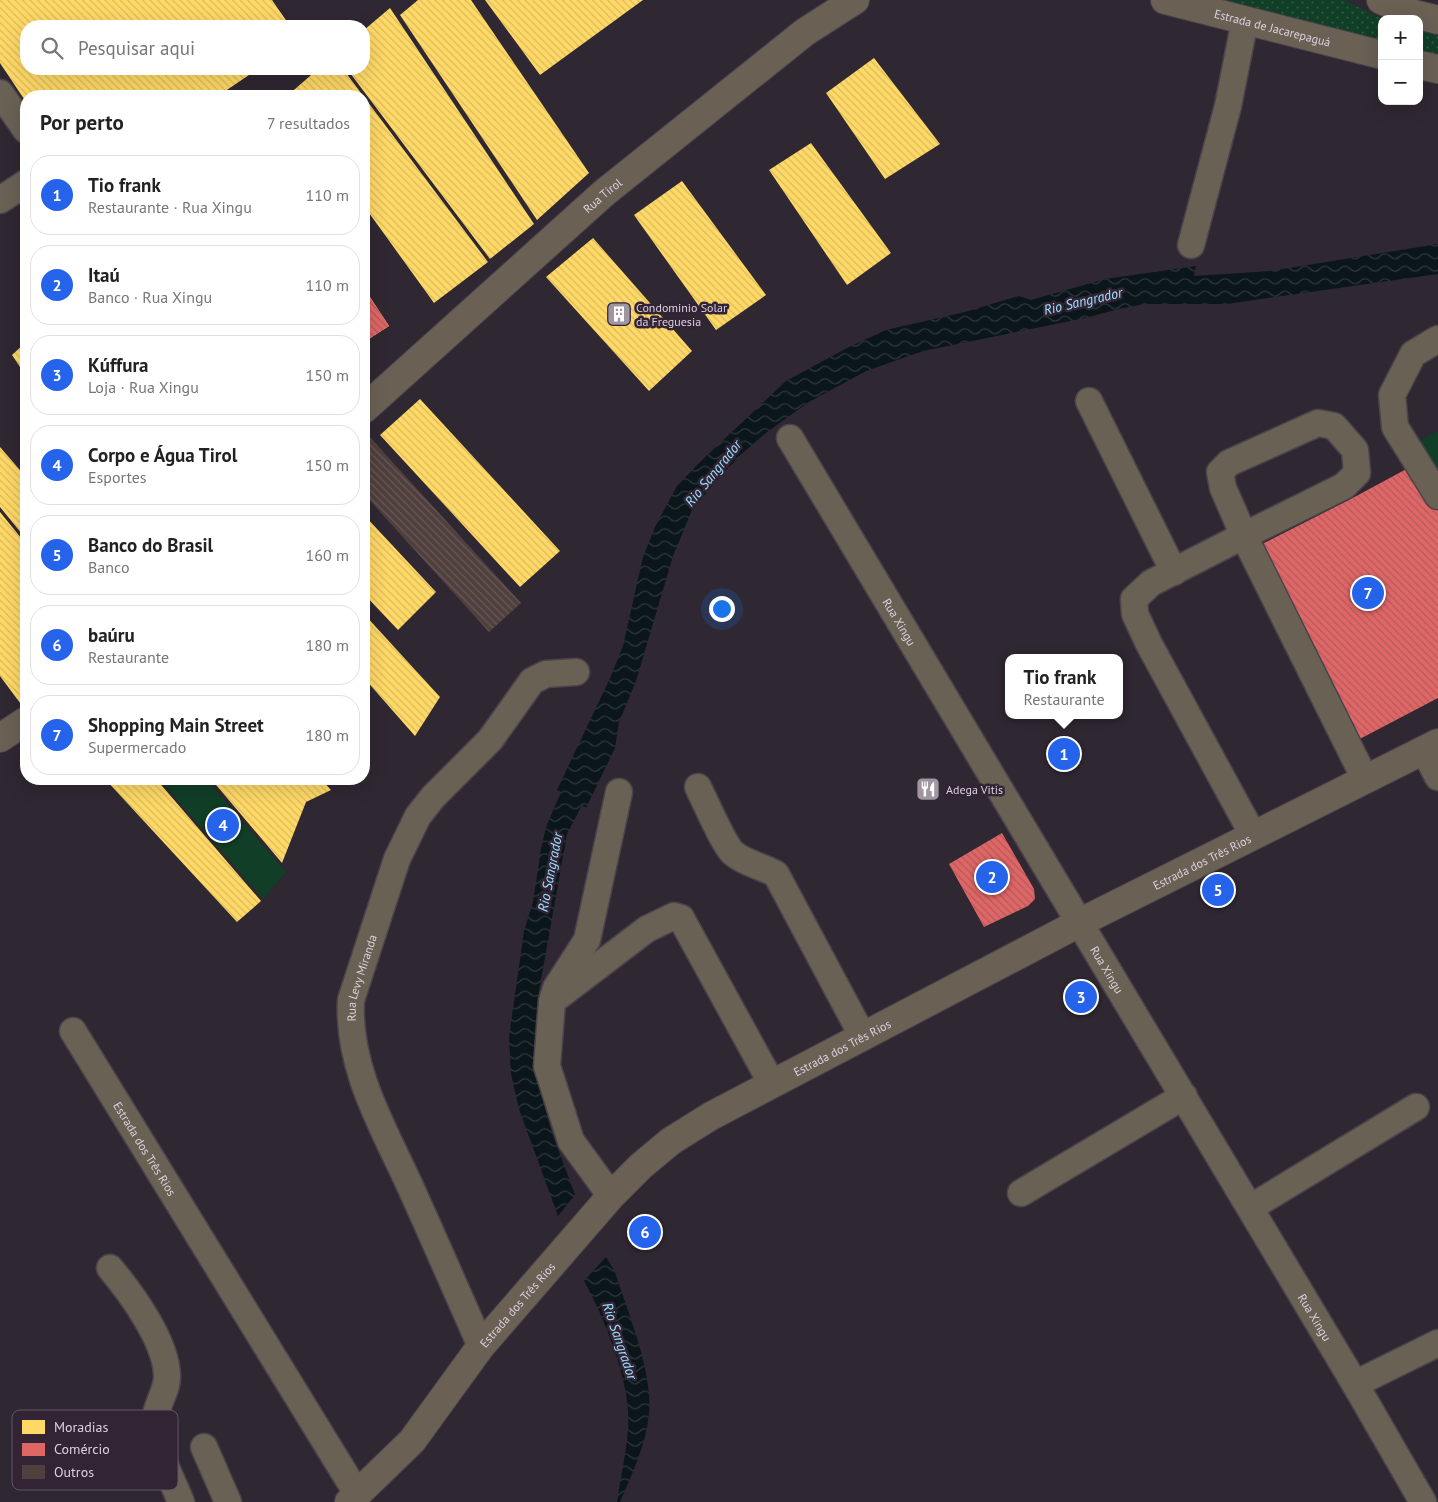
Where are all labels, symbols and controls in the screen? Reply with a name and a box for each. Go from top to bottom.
street label: Estrada de Jacarepaguá [1213,5,1332,49]
map controls [1378,15,1423,105]
button: + [1378,15,1423,60]
search box [20,20,370,75]
icon: search [38,34,66,62]
text: Pesquisar aqui [78,36,195,60]
button: − [1378,60,1423,105]
text: Por perto [40,109,124,136]
text: 7 resultados [267,113,350,133]
text: Tio frank [88,173,161,197]
street label: Rua Tirol [580,174,625,216]
text: 1 [52,185,62,205]
text: 110 m [306,185,349,205]
text: Restaurante · Rua Xingu [88,197,252,217]
text: Itaú [88,263,120,287]
text: 2 [52,275,62,295]
text: 110 m [306,275,349,295]
water label: Rio Sangrador [1042,283,1126,319]
text: Banco · Rua Xingu [88,287,212,307]
place label: Condominio Solar da Freguesia [636,300,727,329]
building icon: Condominio Solar da Freguesia [606,301,632,327]
text: Kúffura [88,353,149,377]
text: 3 [52,365,62,385]
text: 150 m [306,365,349,385]
text: Loja · Rua Xingu [88,377,199,397]
water label: Rio Sangrador [681,435,746,510]
text: Corpo e Água Tirol [88,443,237,467]
text: 4 [52,455,62,475]
text: 150 m [306,455,349,475]
text: Esportes [88,467,147,487]
text: Banco do Brasil [88,533,213,557]
text: 5 [52,545,62,565]
text: 160 m [306,545,349,565]
text: Banco [88,557,129,577]
pin: 7 [1352,574,1384,612]
street label: Rua Xingu [880,595,920,648]
your location [709,596,735,622]
text: baúru [88,623,135,647]
text: 6 [52,635,62,655]
text: 180 m [306,635,349,655]
text: Restaurante [88,647,169,667]
popup [1005,654,1123,719]
text: Tio frank [1023,665,1096,689]
text: Restaurante [1023,689,1105,709]
text: Shopping Main Street [88,713,264,737]
text: 7 [52,725,62,745]
text: 180 m [306,725,349,745]
pin: 1 [1048,735,1080,773]
text: Supermercado [88,737,186,757]
restaurant icon: Adega Vitis [915,776,941,802]
place label: Adega Vitis [946,782,1003,797]
pin: 4 [207,806,239,844]
water label: Rio Sangrador [533,829,567,913]
street label: Estrada dos Três Rios [1150,831,1253,892]
pin: 2 [976,858,1008,896]
pin: 5 [1202,871,1234,909]
street label: Rua Levy Miranda [343,932,379,1022]
street label: Rua Xingu [1088,943,1127,996]
pin: 3 [1065,978,1097,1016]
street label: Estrada dos Três Rios [791,1016,893,1079]
street label: Estrada dos Três Rios [111,1099,180,1198]
pin: 6 [629,1213,661,1251]
street label: Estrada dos Três Rios [476,1259,558,1350]
street label: Rua Xingu [1295,1291,1335,1343]
water label: Rio Sangrador [598,1300,642,1383]
legend [12,1410,178,1490]
text: Moradias [54,1418,109,1436]
text: Comércio [54,1440,110,1458]
text: Outros [54,1463,94,1481]

